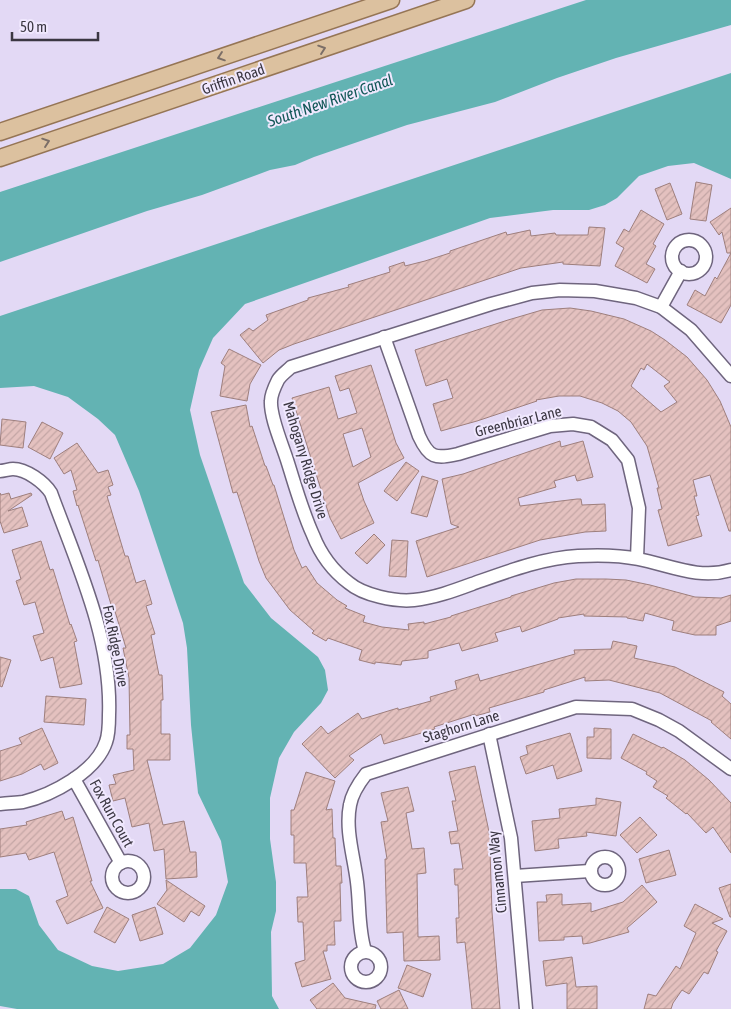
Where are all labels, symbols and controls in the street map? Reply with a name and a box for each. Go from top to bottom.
scale bar [12,10,99,42]
text: 50 m [20,18,47,35]
one-way arrow [317,44,325,54]
one-way arrow [218,51,226,61]
street label: Griffin Road [199,60,267,98]
water label: South New River Canal [264,70,395,130]
one-way arrow [41,138,50,148]
street label: Mahogany Ridge Drive [280,399,332,521]
street label: Greenbriar Lane [473,402,563,440]
street label: Fox Ridge Drive [100,604,132,689]
street label: Staghorn Lane [421,706,501,746]
street label: Fox Run Court [87,776,137,850]
street label: Cinnamon Way [484,830,510,914]

